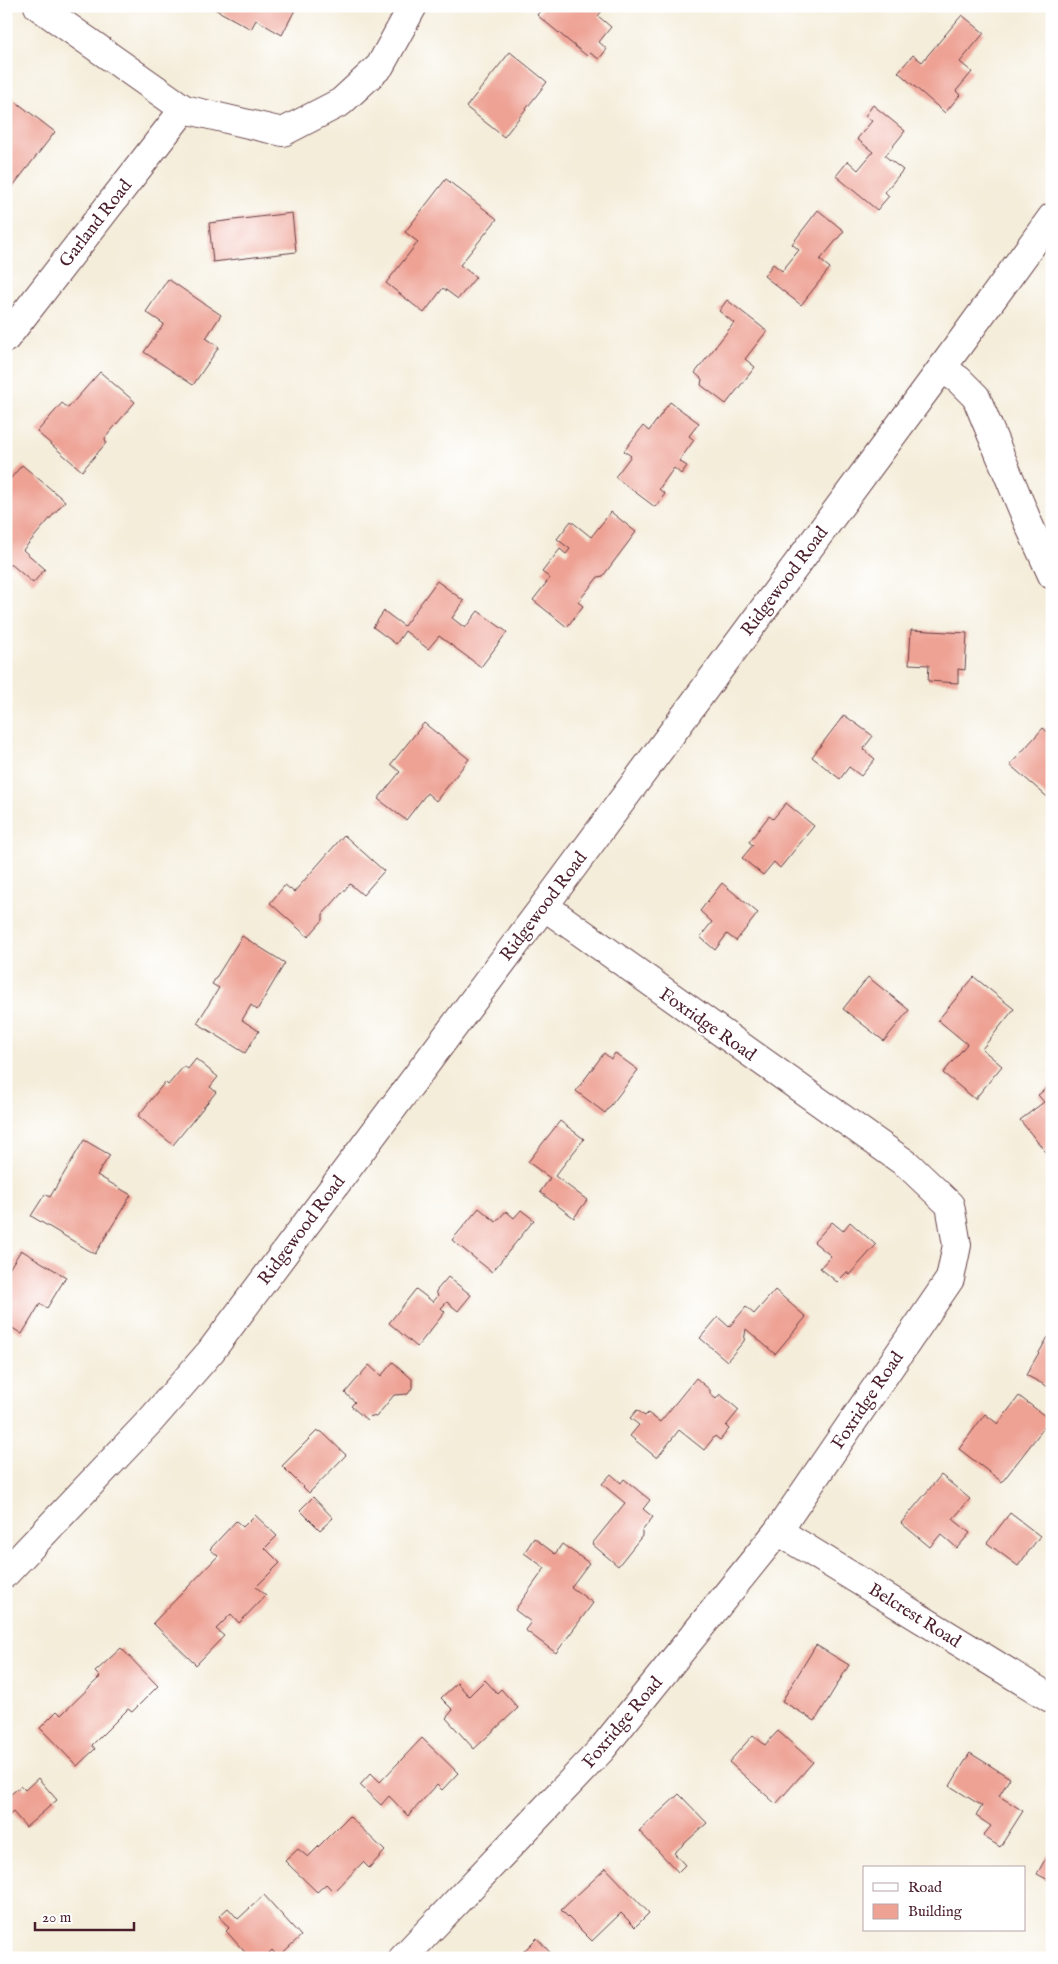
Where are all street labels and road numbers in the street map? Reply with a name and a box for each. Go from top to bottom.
street label: Garland Road [55,175,138,272]
street label: Ridgewood Road [737,522,834,641]
street label: Ridgewood Road [496,847,593,966]
street label: Foxridge Road [654,983,760,1067]
street label: Ridgewood Road [254,1171,351,1290]
street label: Foxridge Road [827,1347,910,1454]
street label: Belcrest Road [864,1579,965,1654]
street label: Foxridge Road [578,1672,669,1774]

